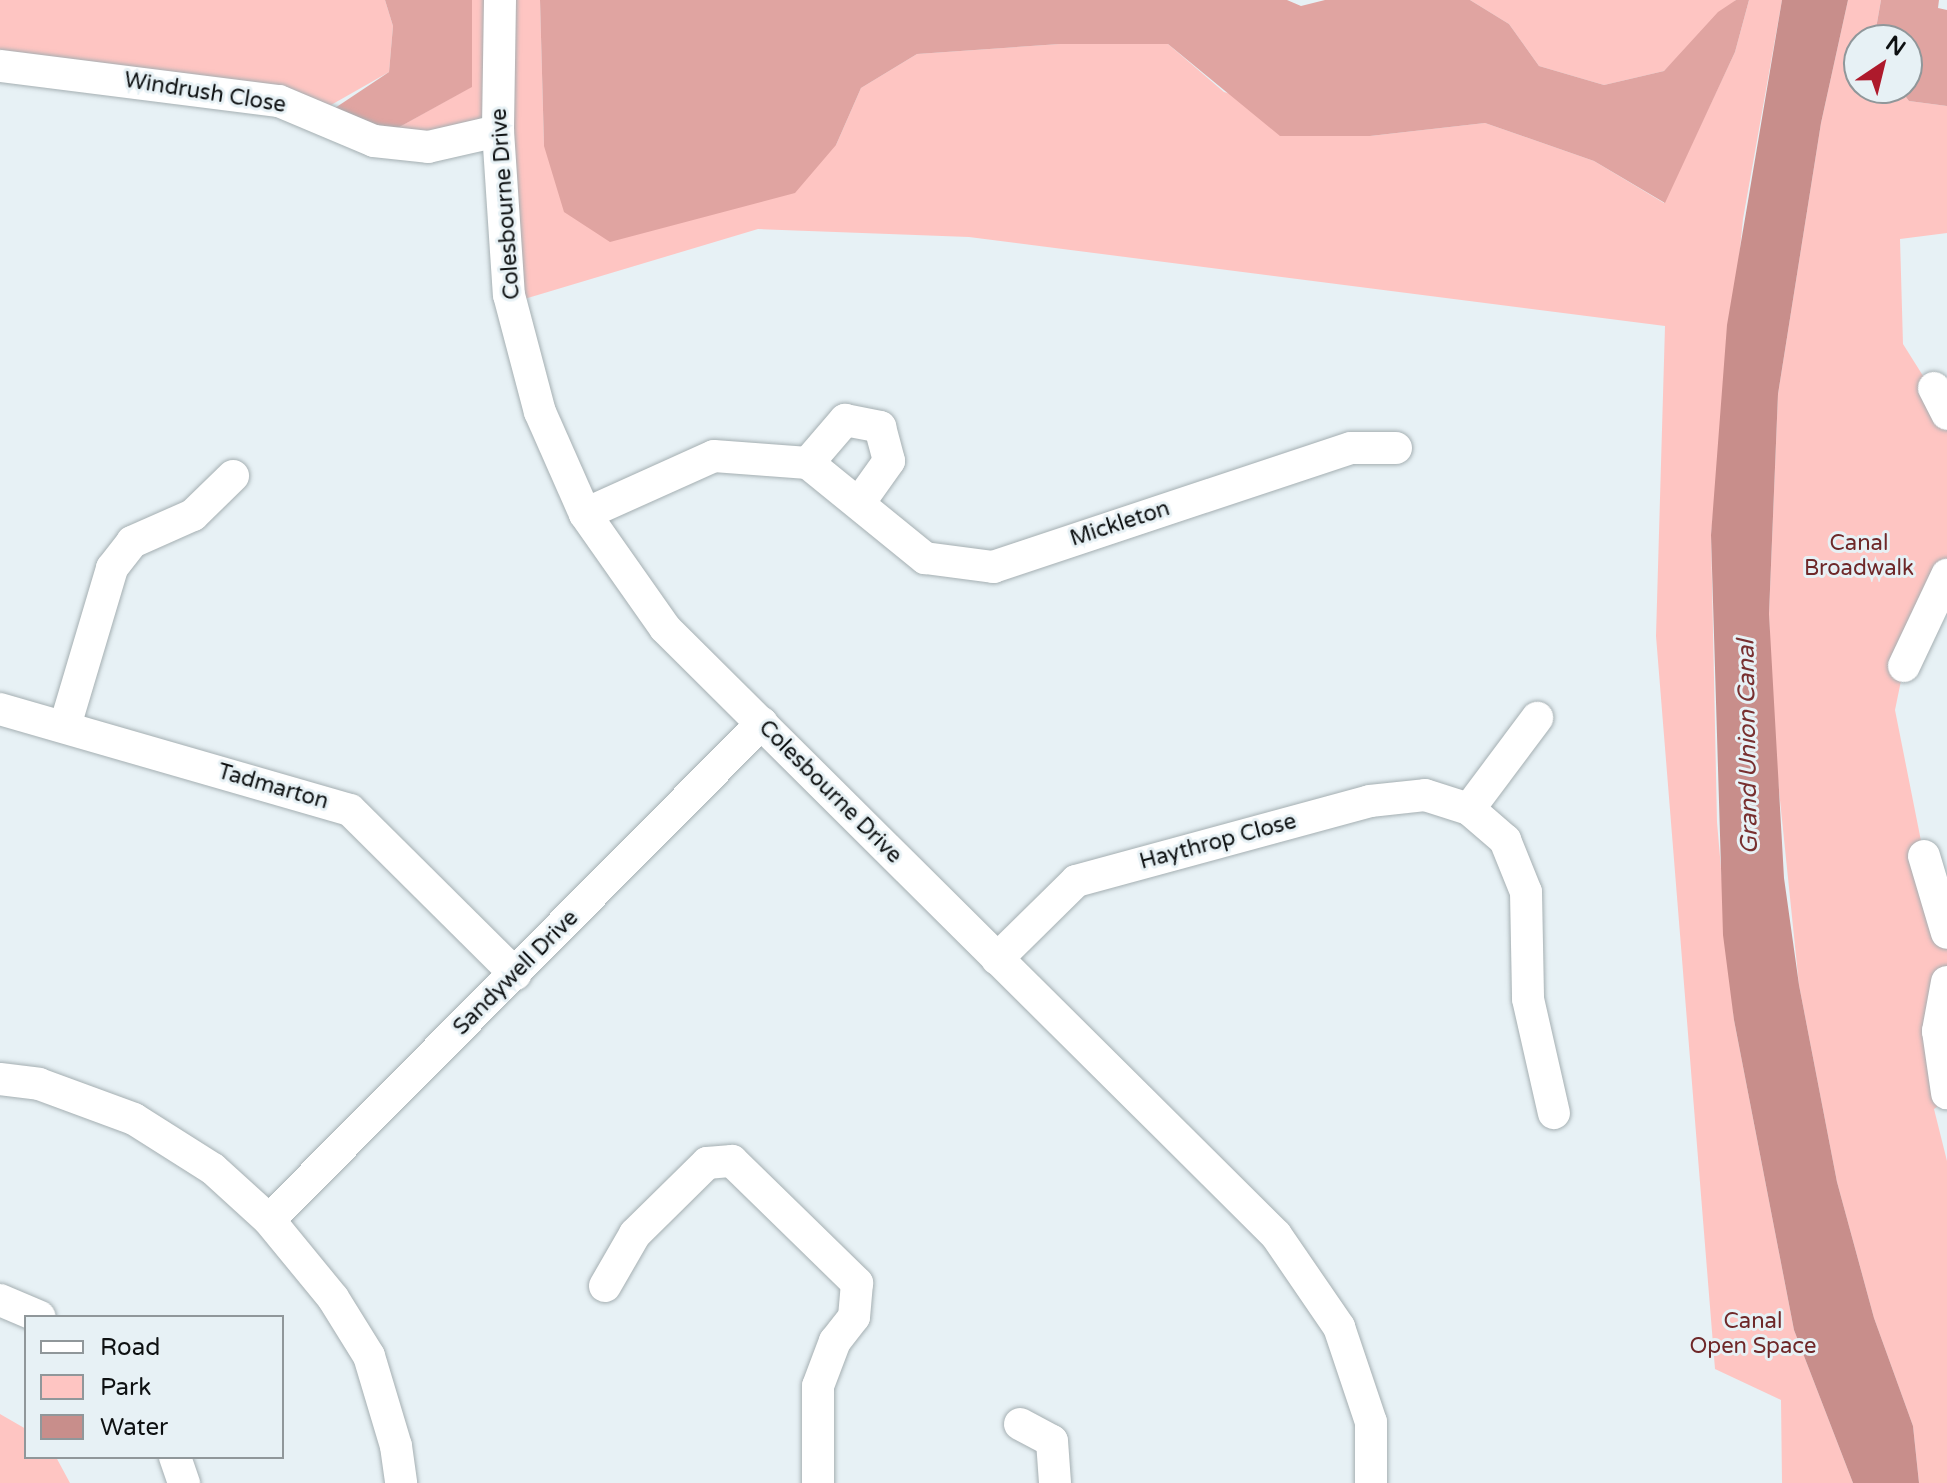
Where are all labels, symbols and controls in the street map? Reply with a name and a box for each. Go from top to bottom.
north arrow [1843,24,1923,104]
text: N [1881,30,1910,62]
street label: Windrush Close [122,67,288,119]
street label: Colesbourne Drive [486,107,526,301]
street label: Mickleton [1067,496,1173,552]
park label: Canal Broadwalk [1804,530,1914,582]
water label: Grand Union Canal [1732,639,1764,855]
street label: Colesbourne Drive [753,715,907,869]
street label: Tadmarton [215,759,331,815]
street label: Haythrop Close [1137,808,1299,876]
street label: Sandywell Drive [448,905,584,1041]
park label: Canal Open Space [1690,1308,1816,1360]
legend [24,1315,284,1459]
text: Road [100,1333,160,1362]
text: Park [100,1373,151,1402]
text: Water [100,1413,168,1442]

